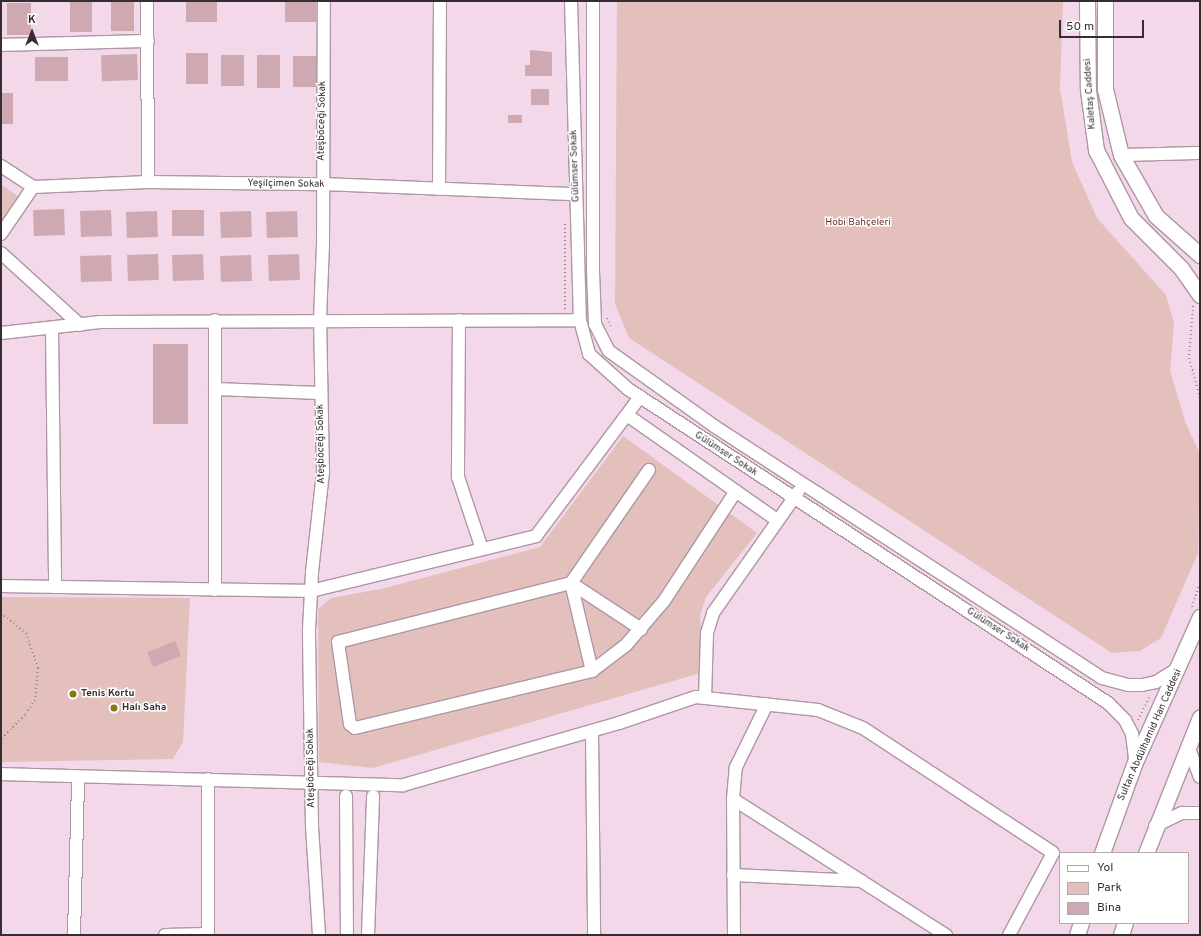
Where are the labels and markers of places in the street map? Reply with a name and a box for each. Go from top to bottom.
place label: Tenis Kortu [81,688,134,700]
marker: Tenis Kortu [68,689,78,699]
place label: Halı Saha [122,702,166,714]
marker: Halı Saha [109,703,119,713]

